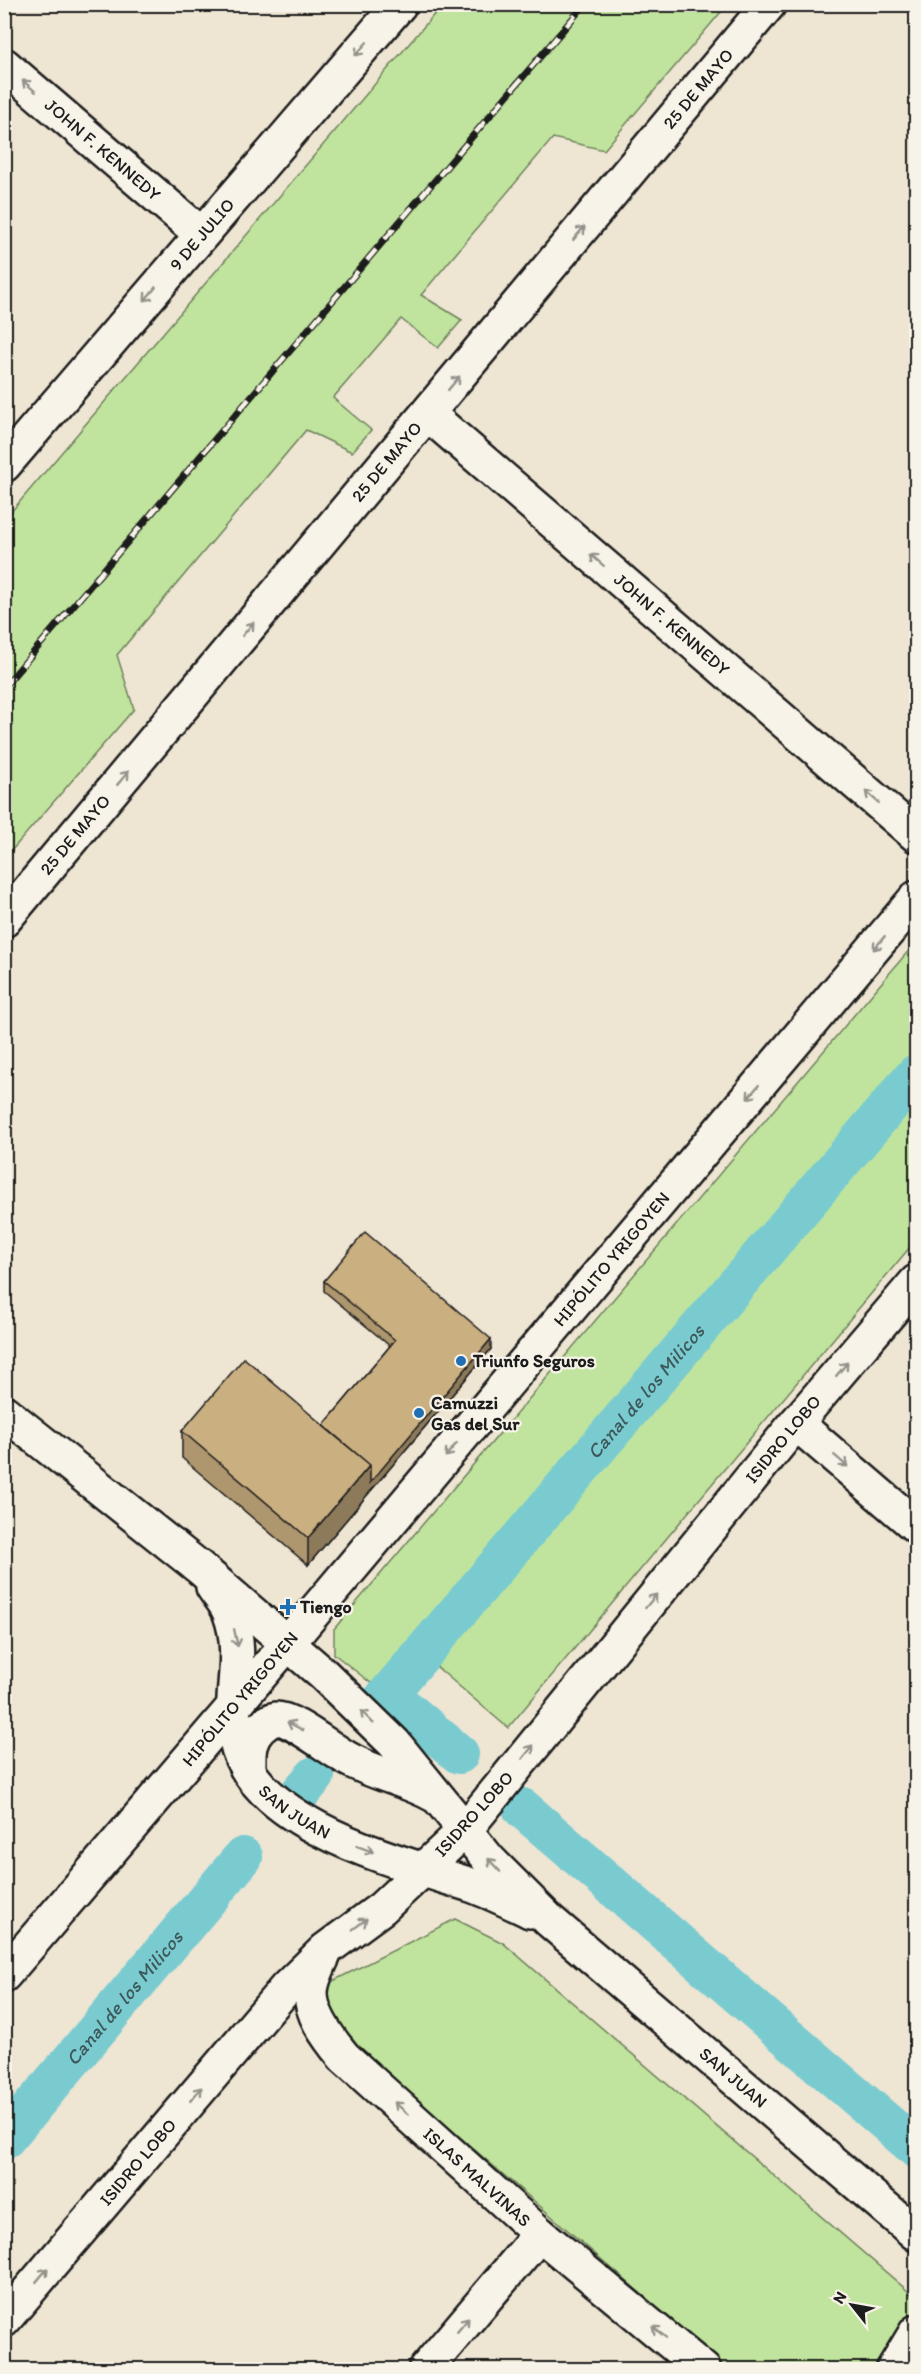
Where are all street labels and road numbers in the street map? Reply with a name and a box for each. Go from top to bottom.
street label: 25 DE MAYO [658,44,738,134]
street label: JOHN F. KENNEDY [40,94,166,206]
street label: 9 DE JULIO [165,194,239,275]
street label: 25 DE MAYO [347,417,427,507]
street label: JOHN F. KENNEDY [610,568,735,681]
street label: 25 DE MAYO [35,790,115,880]
street label: HIPÓLITO YRIGOYEN [549,1187,675,1331]
street label: ISIDRO LOBO [741,1391,826,1488]
street label: HIPÓLITO YRIGOYEN [177,1627,303,1771]
street label: ISIDRO LOBO [430,1767,518,1861]
street label: SAN JUAN [254,1780,334,1844]
street label: SAN JUAN [695,2043,772,2113]
street label: ISIDRO LOBO [95,2114,181,2210]
street label: ISLAS MALVINAS [419,2123,536,2231]

